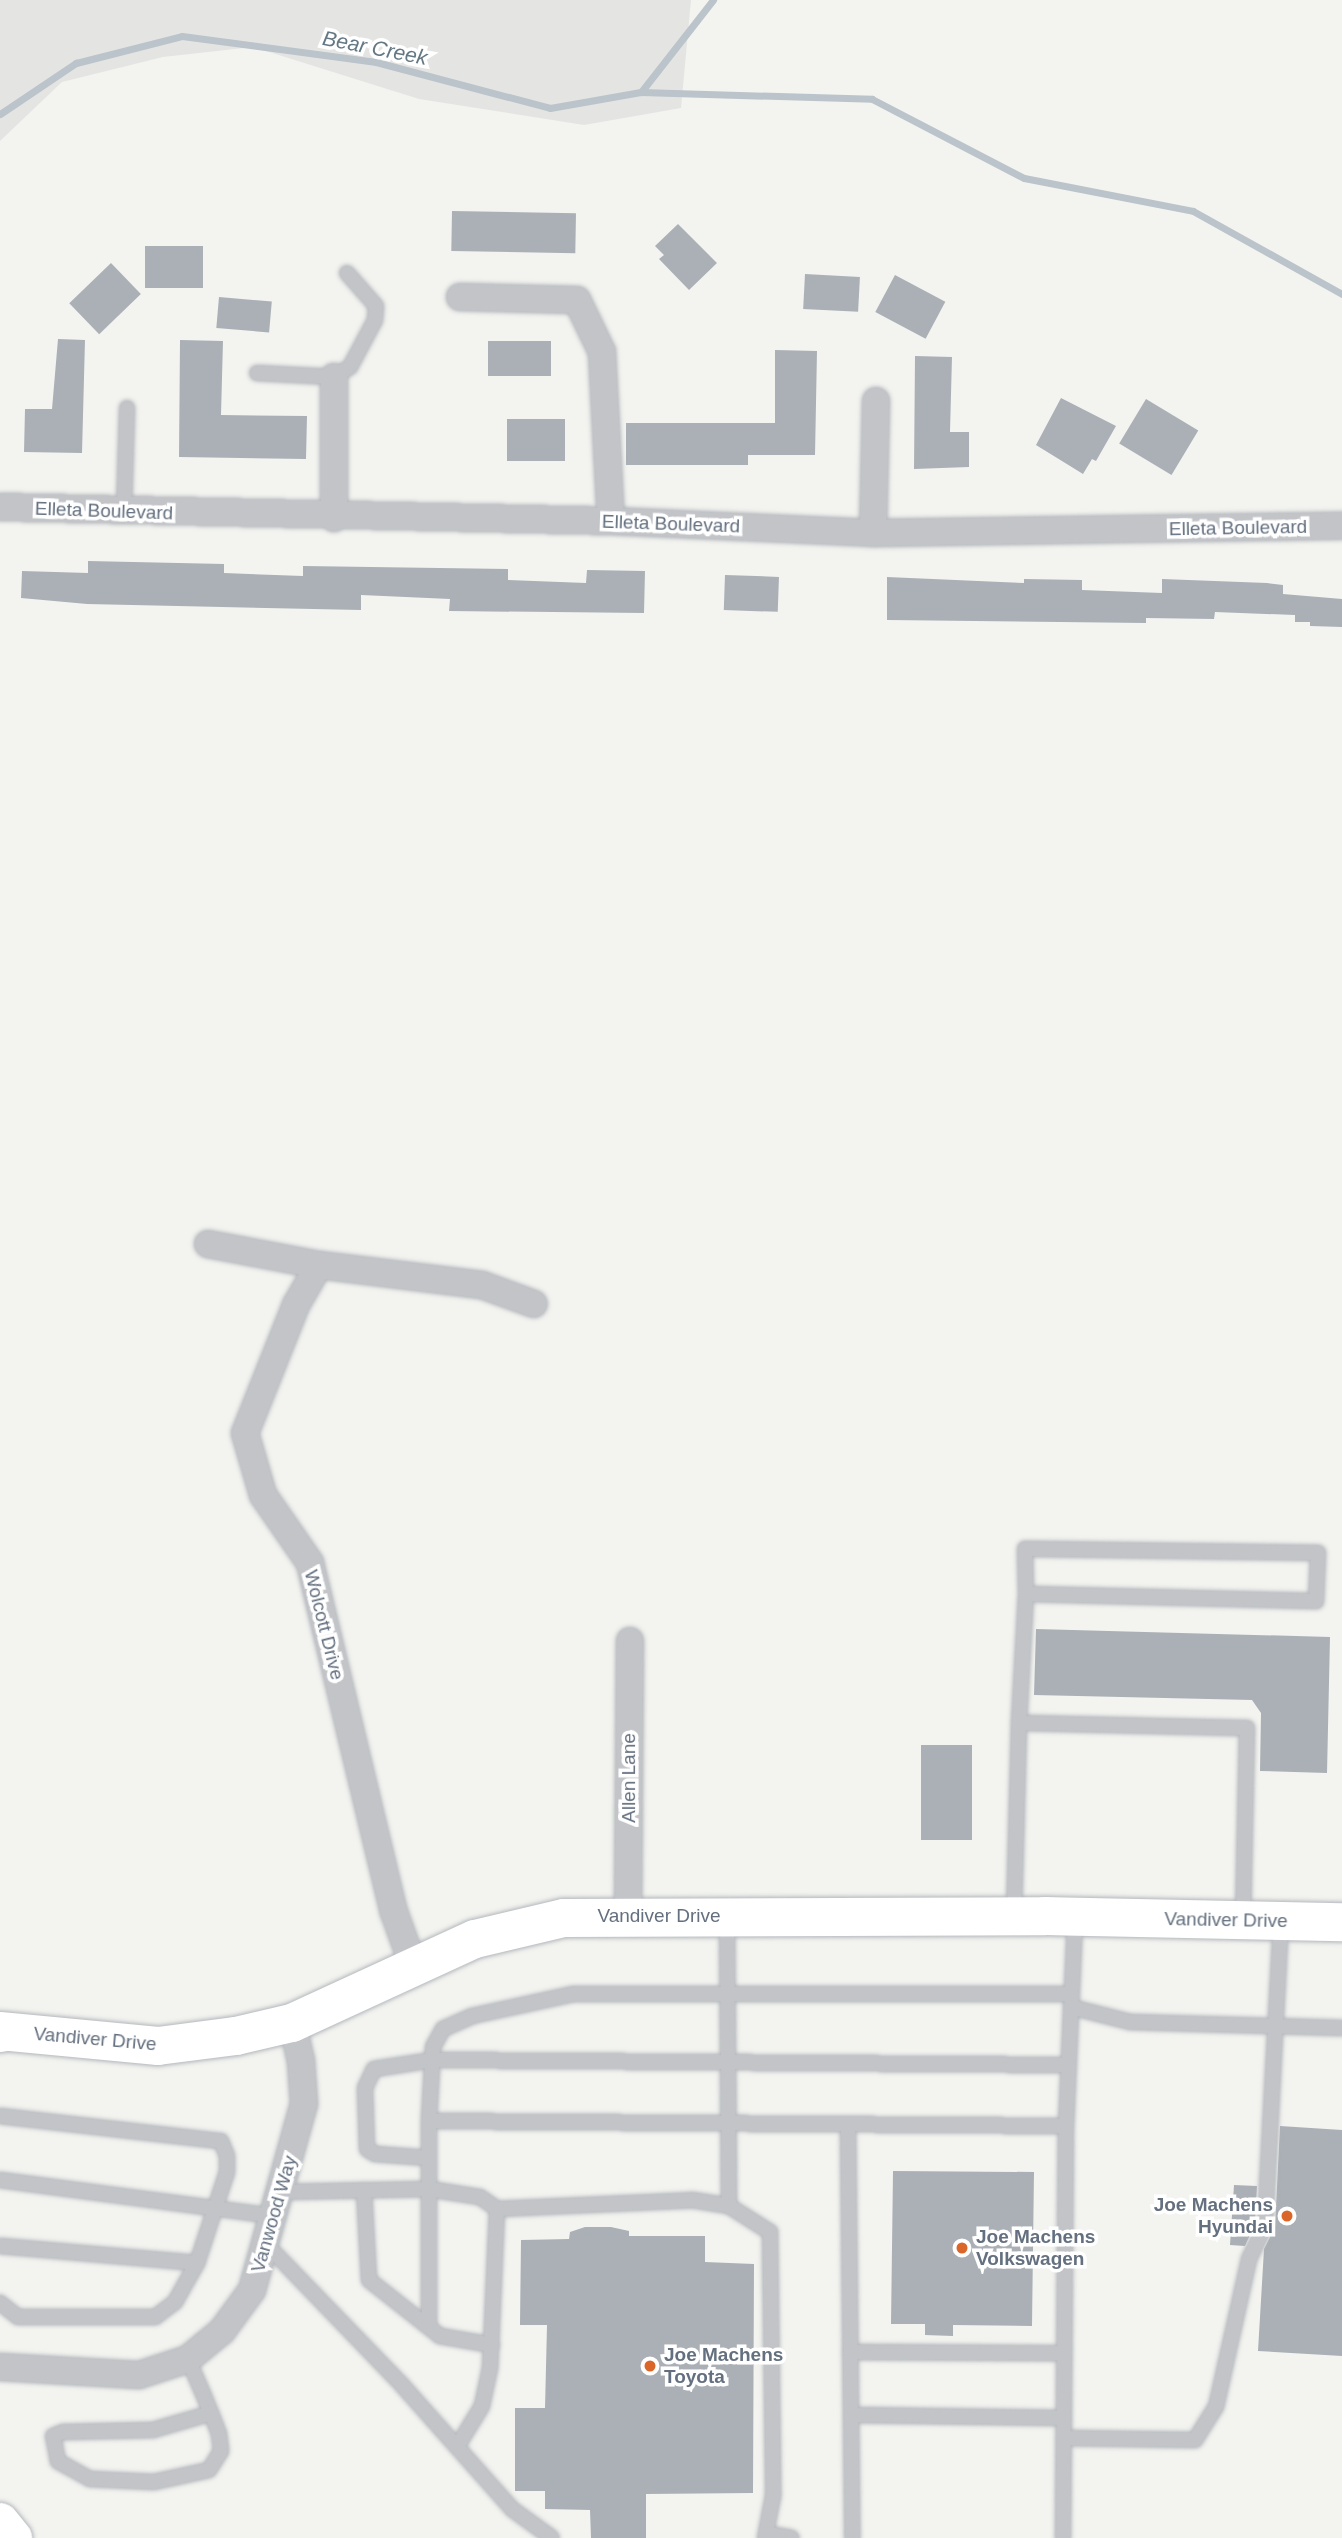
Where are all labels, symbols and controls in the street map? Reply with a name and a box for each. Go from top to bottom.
water label: Bear Creek [320,25,430,71]
street label: Elleta Boulevard [34,497,174,525]
street label: Elleta Boulevard [601,510,741,538]
street label: Elleta Boulevard [1169,515,1307,541]
street label: Wolcott Drive [299,1568,349,1682]
street label: Allen Lane [618,1733,640,1823]
street label: Vandiver Drive [597,1905,721,1927]
street label: Vandiver Drive [1164,1908,1288,1932]
street label: Vandiver Drive [33,2022,157,2056]
street label: Vanwood Way [246,2153,302,2275]
place label: Joe Machens Hyundai [1154,2194,1273,2238]
marker: Joe Machens Hyundai [1279,2208,1295,2224]
place label: Joe Machens Volkswagen [976,2226,1095,2270]
marker: Joe Machens Volkswagen [954,2240,970,2256]
place label: Joe Machens Toyota [664,2344,783,2388]
marker: Joe Machens Toyota [642,2358,658,2374]

